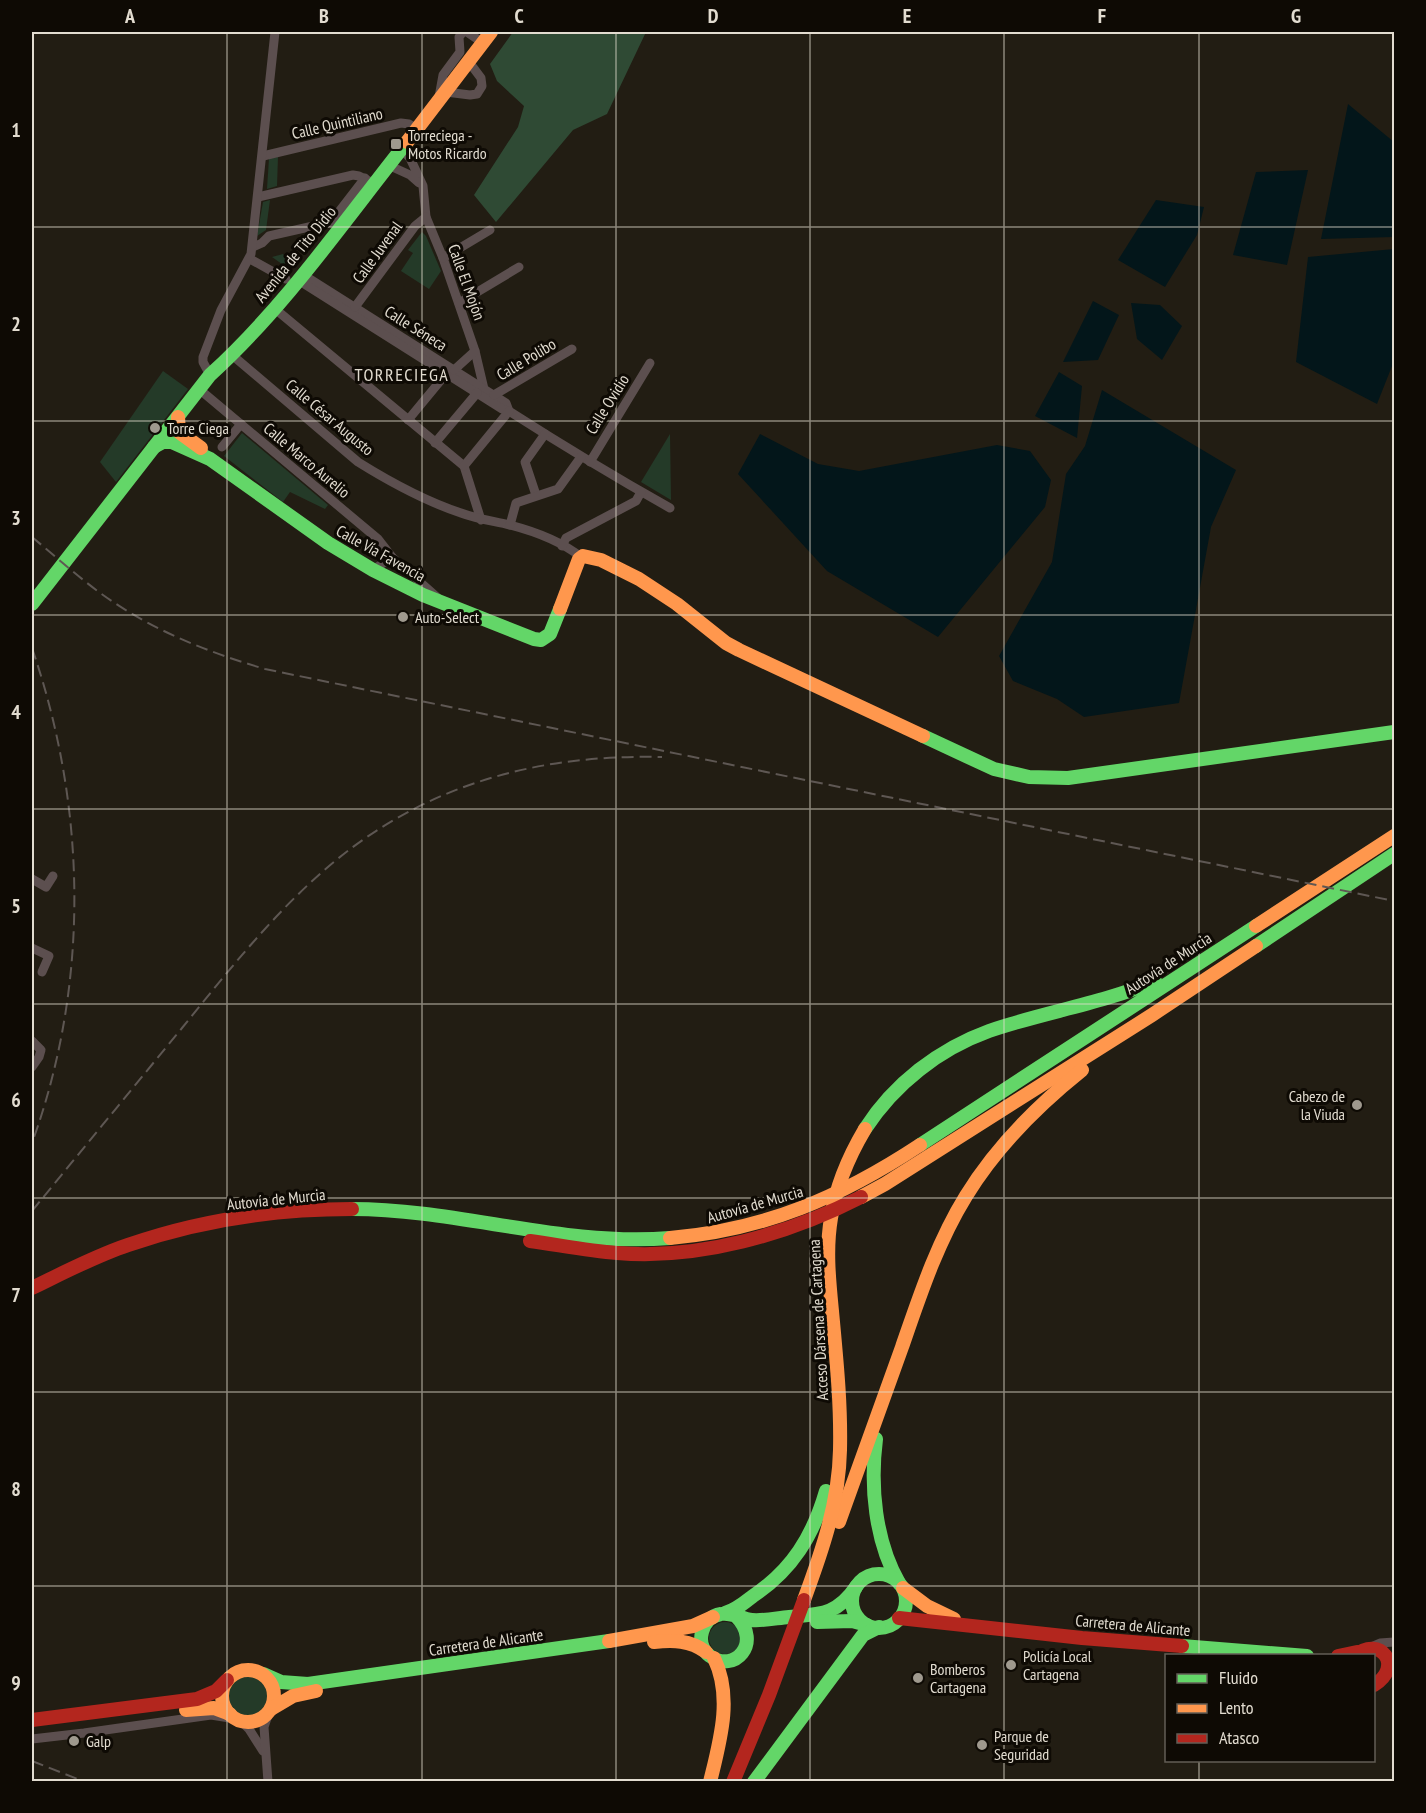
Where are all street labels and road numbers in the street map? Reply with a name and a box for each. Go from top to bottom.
street label: Calle Quintiliano [290,103,384,143]
street label: Avenida de Tito Didio [250,202,340,306]
street label: Calle Juvenal [348,217,406,287]
street label: Calle El Mojón [444,241,490,323]
street label: Calle Séneca [381,301,451,355]
street label: Calle Polibo [493,333,559,384]
street label: Calle Ovidio [581,370,633,438]
street label: Calle César Augusto [282,374,378,460]
street label: Calle Marco Aurelio [260,418,354,502]
street label: Calle Vía Favencia [333,520,429,586]
street label: Autovía de Murcia [1121,928,1215,998]
street label: Autovía de Murcia [705,1181,805,1227]
street label: Autovía de Murcia [226,1184,326,1214]
street label: Acceso Dársena de Cartagena [804,1239,832,1401]
street label: Carretera de Alicante [1075,1610,1191,1640]
street label: Carretera de Alicante [428,1624,544,1660]

